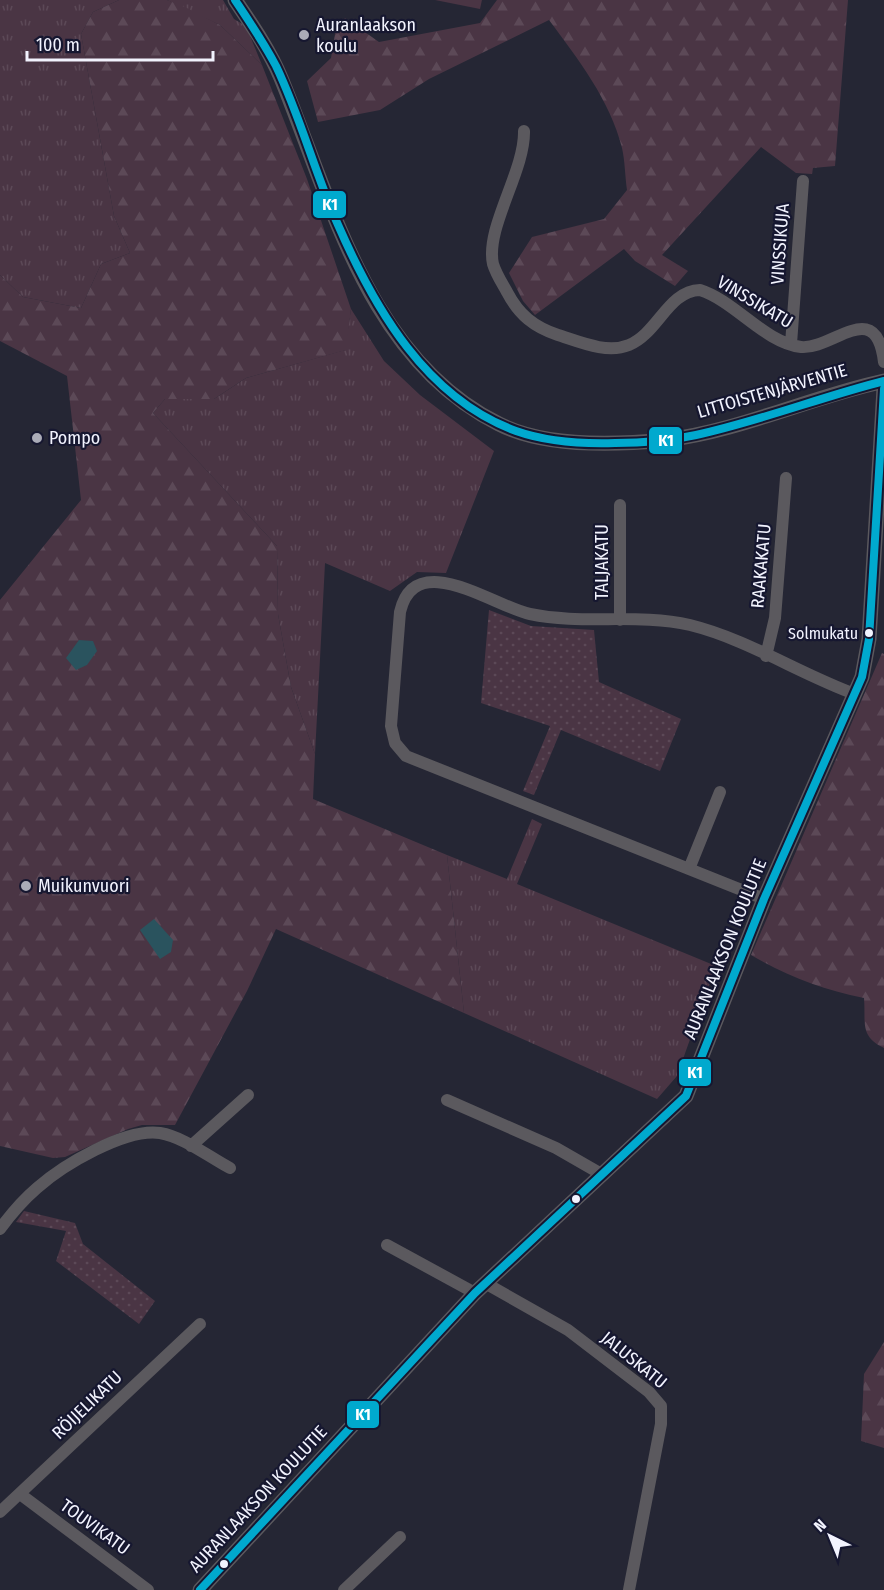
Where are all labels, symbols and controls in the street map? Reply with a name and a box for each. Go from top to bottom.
place label: Auranlaakson koulu [316,14,416,57]
scale bar [27,24,213,62]
marker: Auranlaakson koulu [297,28,311,42]
text: 100 m [36,34,80,56]
line badge: K1 [312,190,347,219]
text: K1 [322,195,338,214]
street label: VINSSIKUJA [766,202,794,285]
street label: VINSSIKATU [713,271,797,333]
street label: LITTOISTENJÄRVENTIE [694,359,850,423]
line badge: K1 [648,426,683,455]
place label: Pompo [49,427,100,449]
marker: Pompo [30,431,44,445]
text: K1 [658,431,674,450]
street label: RAAKAKATU [746,523,776,609]
street label: TALJAKATU [591,524,613,600]
place label: Solmukatu [788,624,858,643]
marker: Solmukatu [863,627,875,639]
street label: AURANLAAKSON KOULUTIE [679,856,771,1042]
place label: Muikunvuori [38,875,130,897]
marker: Muikunvuori [19,879,33,893]
line badge: K1 [678,1058,712,1087]
text: K1 [687,1063,703,1082]
unlabelled marker [570,1193,582,1205]
street label: JALUSKATU [597,1327,671,1393]
street label: RÖIJELIKATU [47,1366,127,1444]
line badge: K1 [346,1400,380,1429]
text: K1 [355,1405,371,1424]
street label: AURANLAAKSON KOULUTIE [184,1421,332,1577]
street label: TOUVIKATU [56,1494,134,1560]
north arrow [800,1506,860,1566]
text: N [810,1515,830,1536]
unlabelled marker [218,1558,230,1570]

